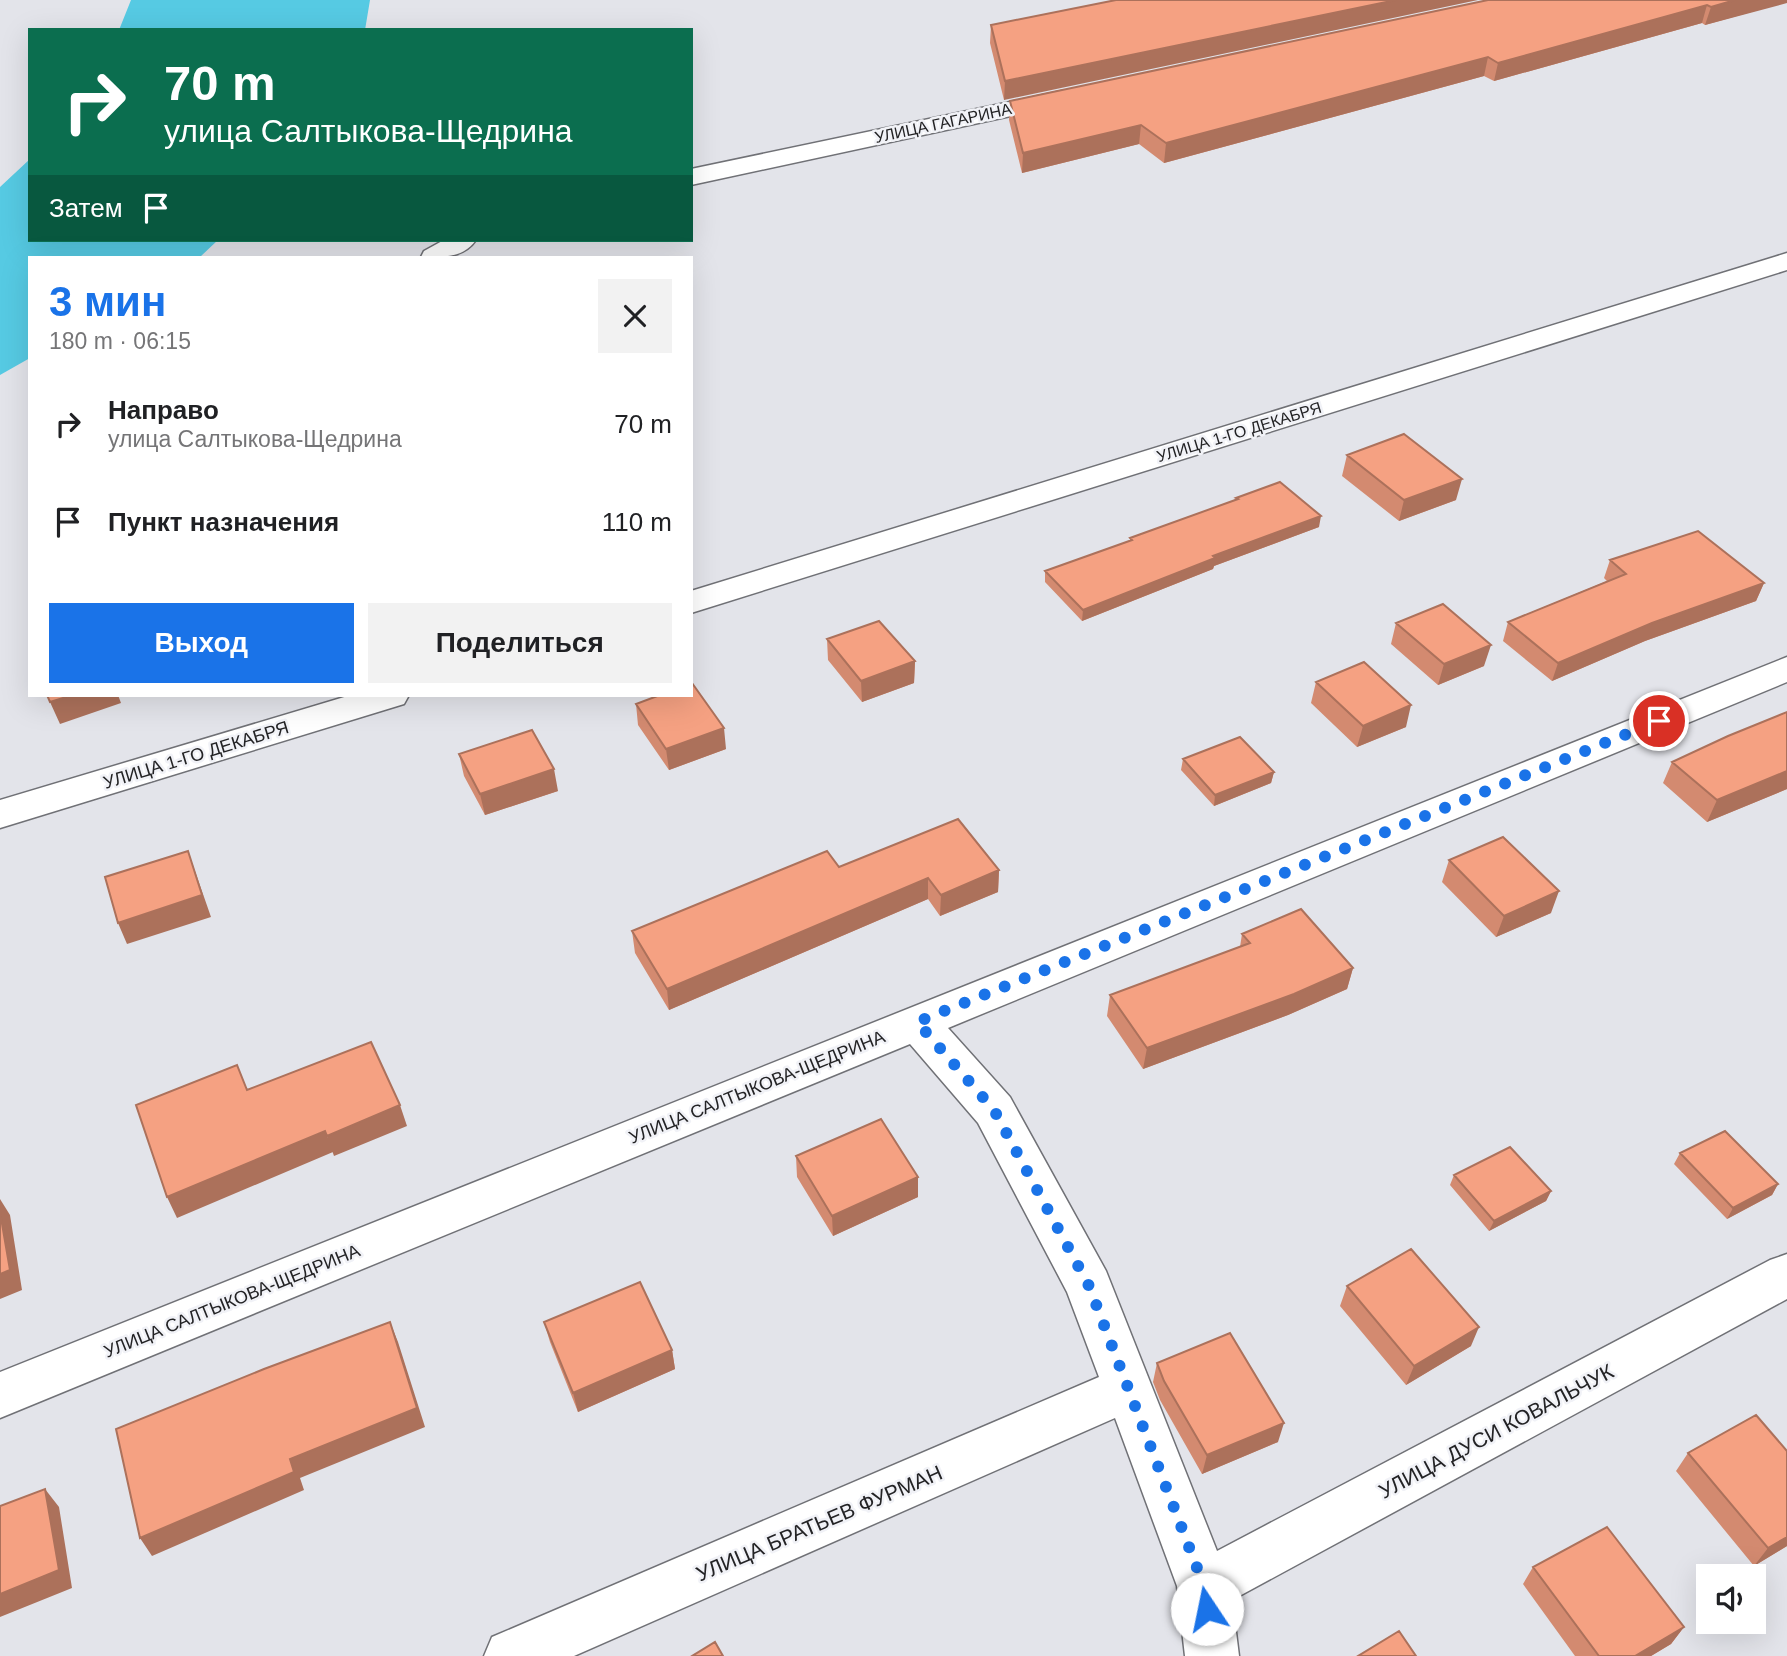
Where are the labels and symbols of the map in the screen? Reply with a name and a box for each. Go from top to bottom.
street label: УЛИЦА ГАГАРИНА [873,100,1013,146]
street label: УЛИЦА 1-ГО ДЕКАБРЯ [1155,399,1323,465]
pin [1629,691,1689,751]
street label: УЛИЦА 1-ГО ДЕКАБРЯ [101,717,291,793]
street label: УЛИЦА САЛТЫКОВА-ЩЕДРИНА [626,1026,888,1148]
street label: УЛИЦА САЛТЫКОВА-ЩЕДРИНА [101,1240,363,1362]
street label: УЛИЦА ДУСИ КОВАЛЬЧУК [1375,1359,1618,1503]
street label: УЛИЦА БРАТЬЕВ ФУРМАН [693,1461,945,1585]
position arrow [1170,1572,1244,1646]

